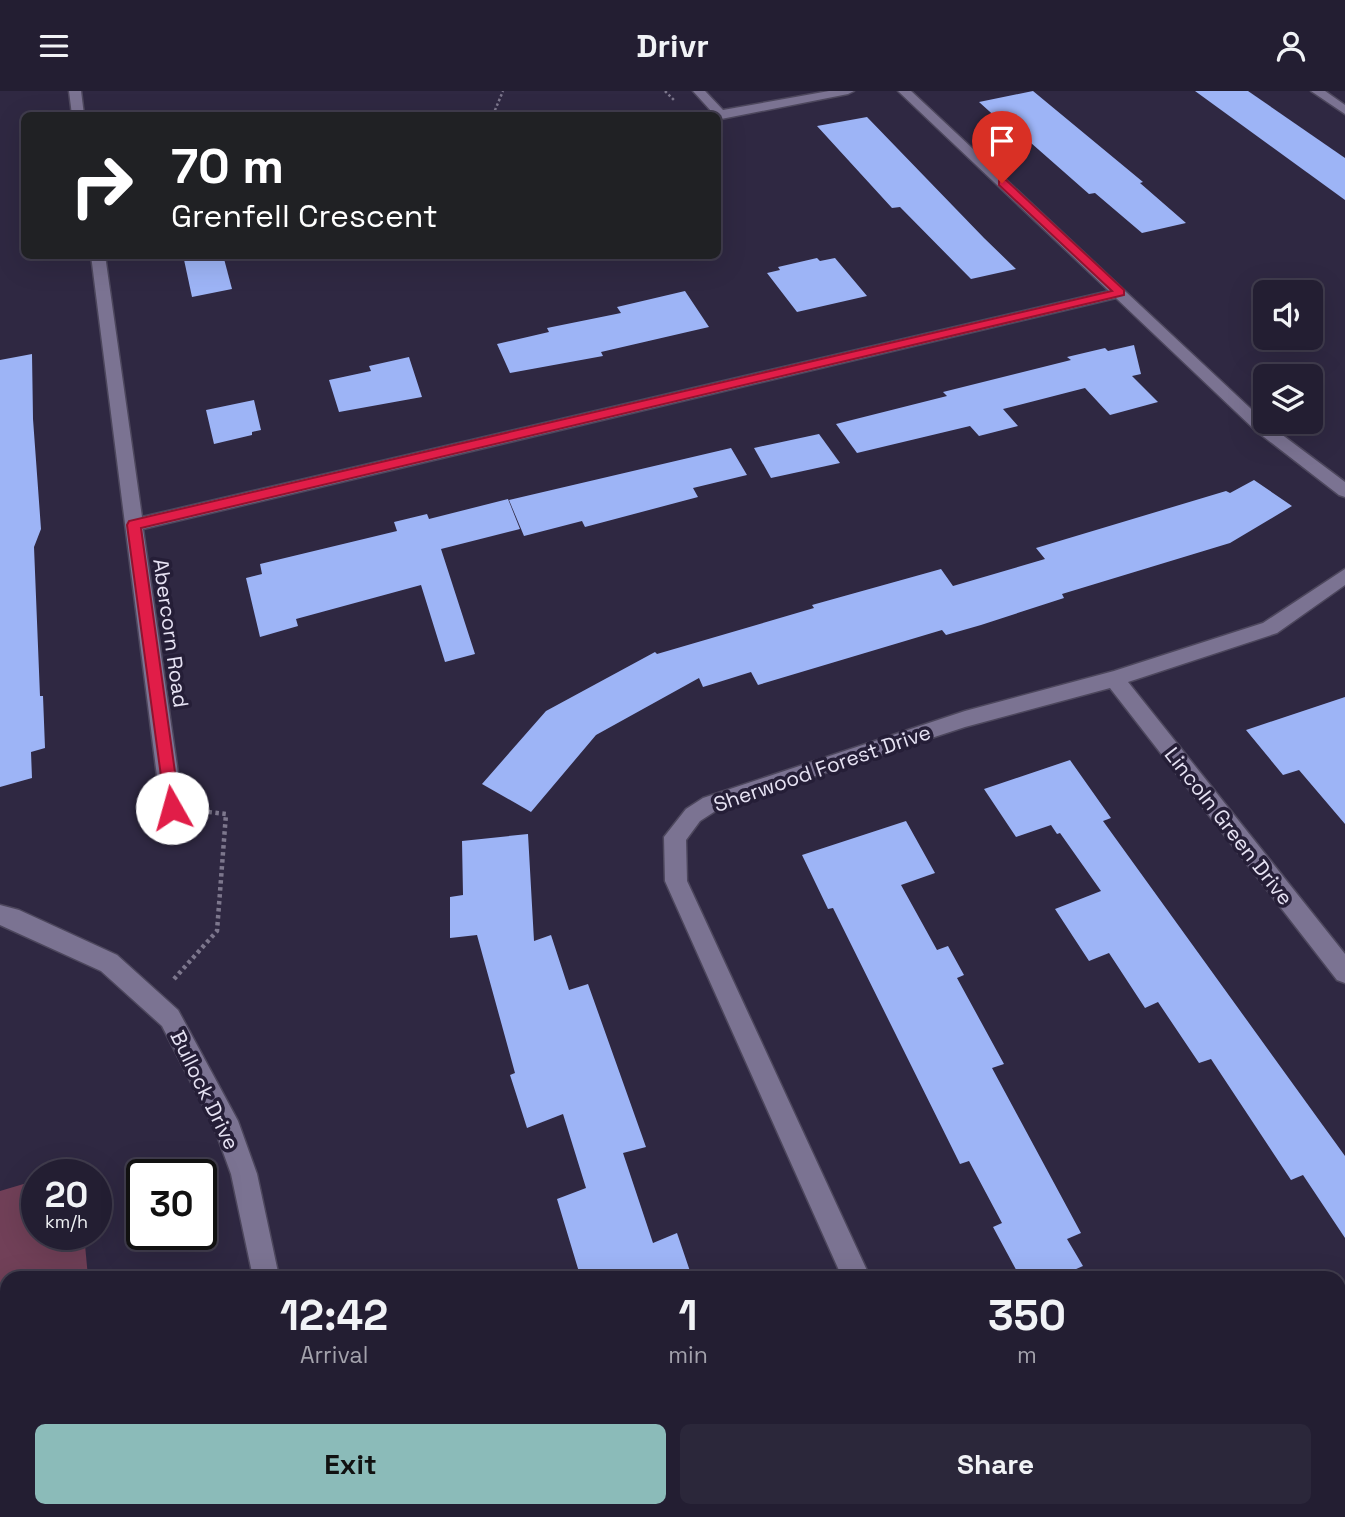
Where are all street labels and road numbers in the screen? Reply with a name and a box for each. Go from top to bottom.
street label: Abercorn Road [147,557,195,709]
street label: Sherwood Forest Drive [710,718,934,818]
street label: Lincoln Green Drive [1159,742,1299,910]
street label: Bullock Drive [164,1026,246,1154]

